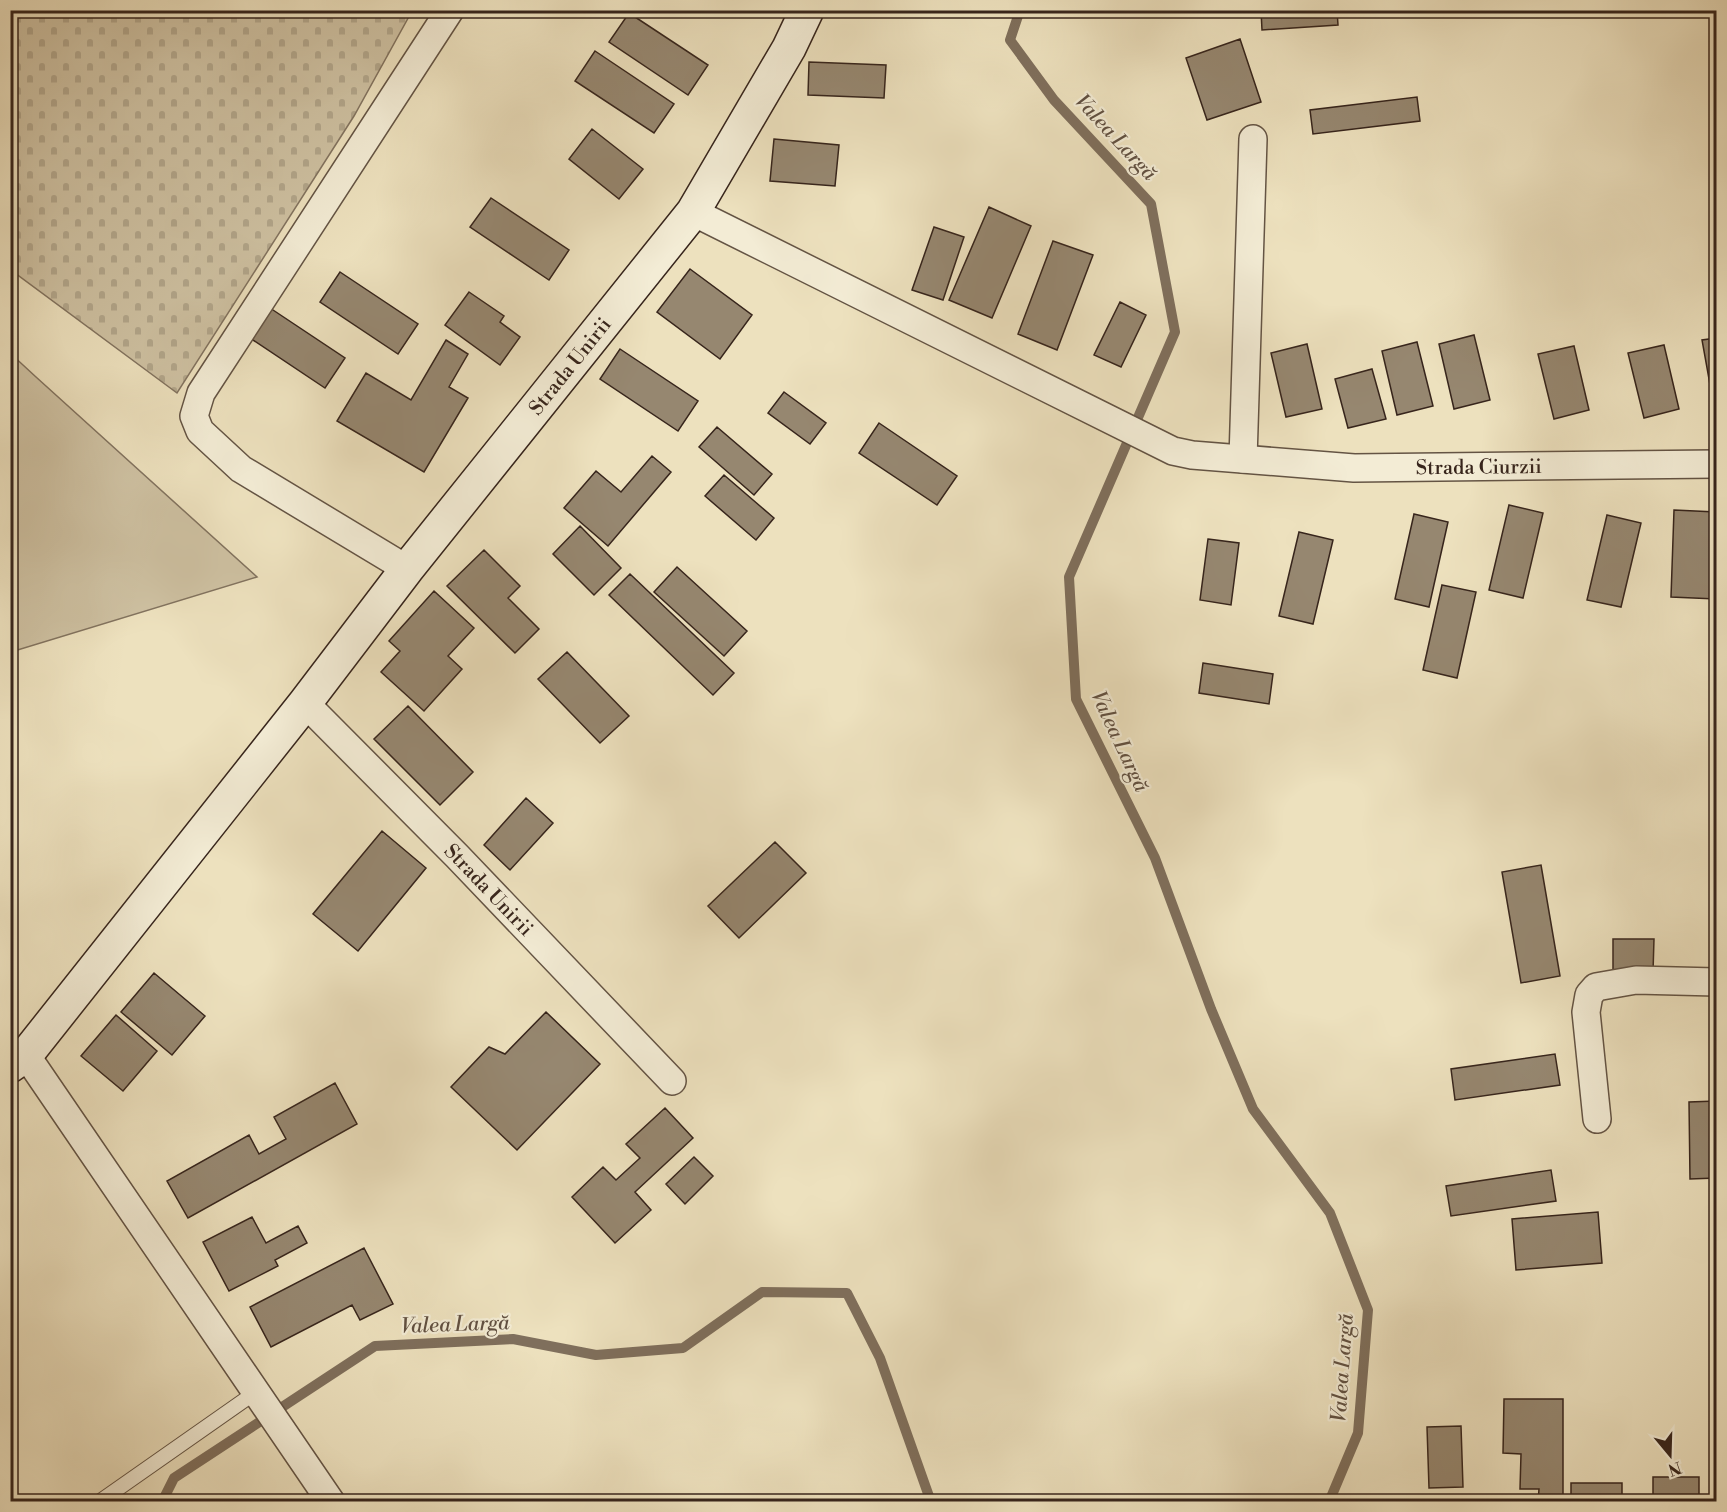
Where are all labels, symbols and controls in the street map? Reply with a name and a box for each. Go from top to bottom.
water label: Valea Largă [1069,89,1162,187]
street label: Strada Unirii [524,313,618,421]
street label: Strada Ciurzii [1416,455,1542,481]
water label: Valea Largă [1084,687,1154,797]
street label: Strada Unirii [438,839,538,942]
water label: Valea Largă [400,1310,510,1340]
water label: Valea Largă [1326,1313,1360,1423]
north arrow [1640,1425,1700,1485]
text: N [1665,1457,1684,1480]

